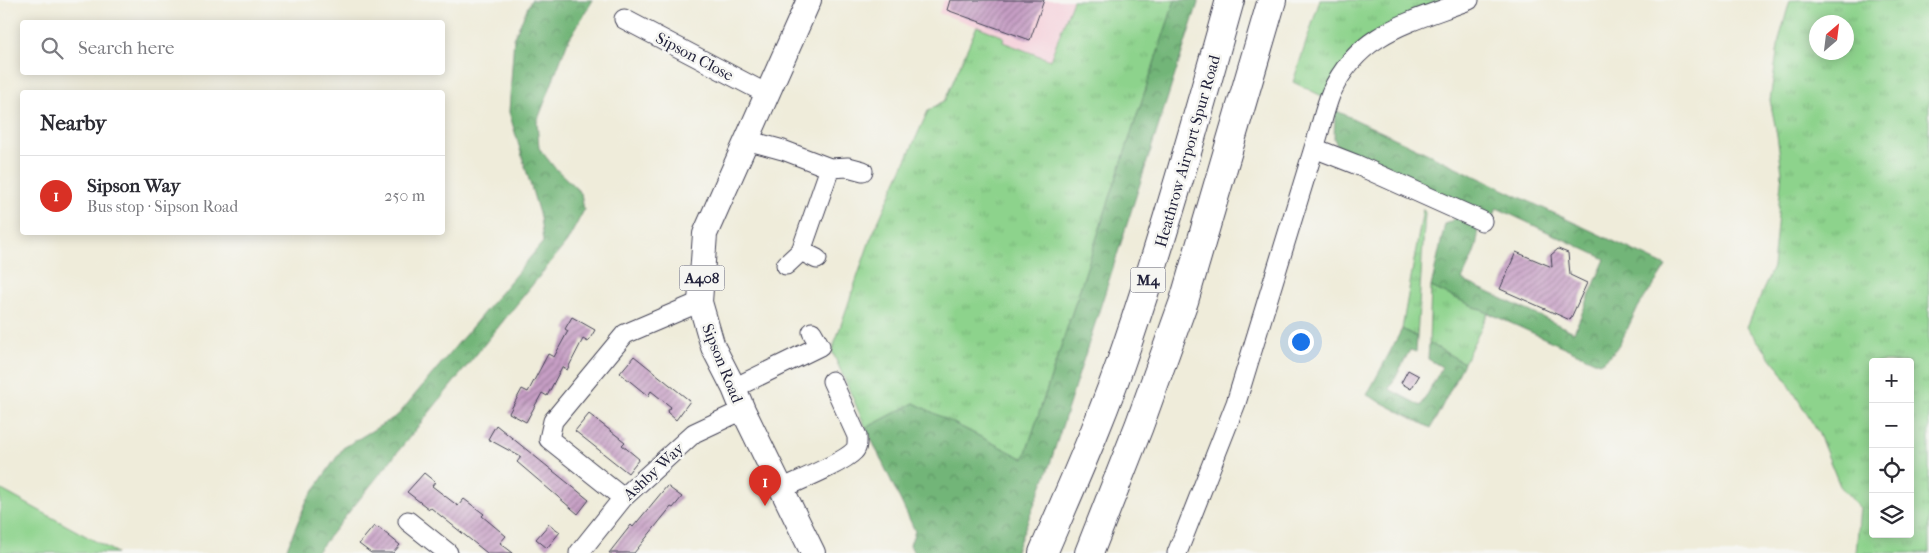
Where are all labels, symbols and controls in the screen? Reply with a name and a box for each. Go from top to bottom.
north arrow [1809,15,1854,60]
search box [20,20,445,75]
street label: Sipson Close [653,28,737,85]
icon: search [38,34,66,62]
text: Search here [78,37,174,59]
street label: Heathrow Airport Spur Road [1151,53,1224,249]
text: Nearby [40,111,106,135]
text: Sipson Way [87,175,180,197]
text: 1 [53,186,59,205]
text: 250 m [384,186,425,205]
text: Bus stop · Sipson Road [87,197,238,216]
road number: A408 [680,266,724,290]
road number: M4 [1130,268,1166,292]
street label: Sipson Road [698,321,747,406]
your location [1288,329,1314,355]
map controls [1869,358,1914,538]
button: + [1869,358,1914,403]
button: − [1869,403,1914,448]
street label: Ashby Way [619,438,688,505]
button: locate [1869,448,1914,493]
pin: 1 [749,465,781,506]
button: layers [1869,493,1914,538]

